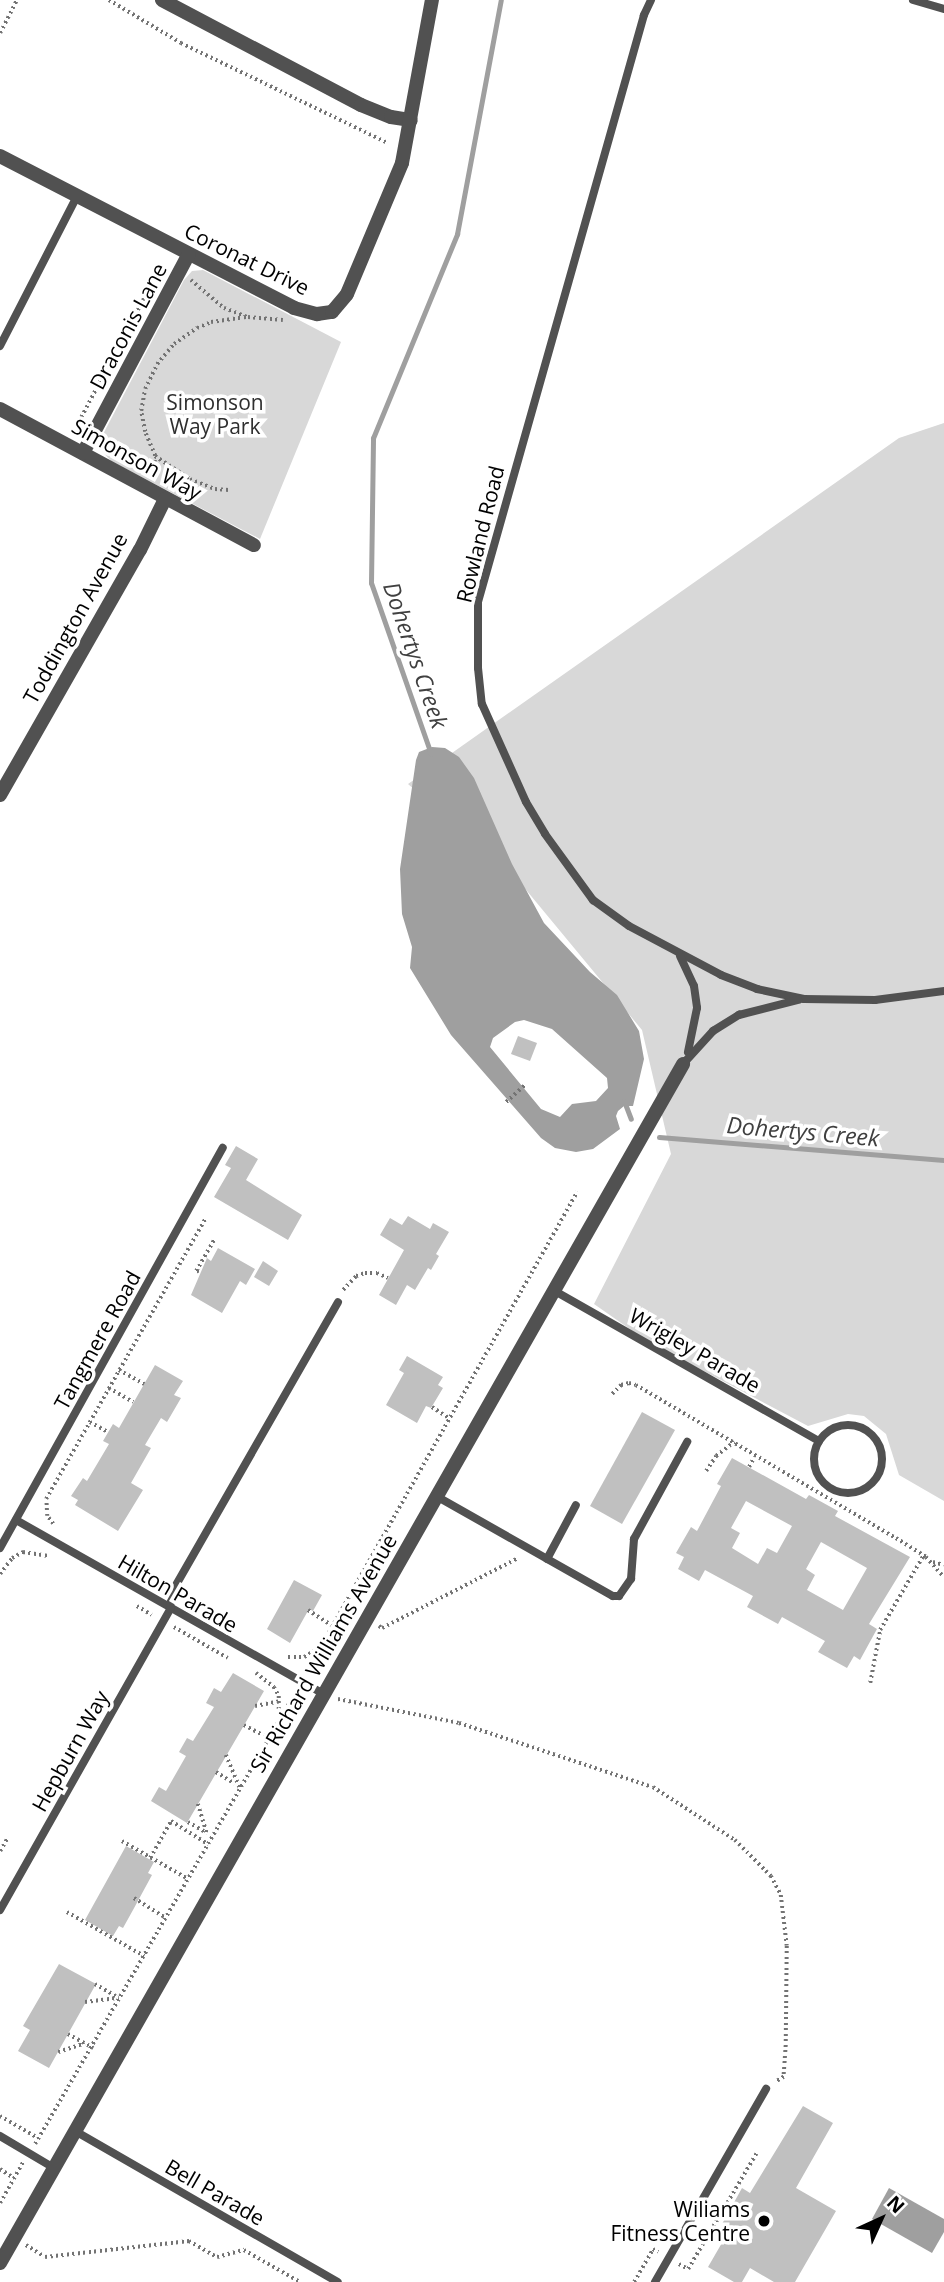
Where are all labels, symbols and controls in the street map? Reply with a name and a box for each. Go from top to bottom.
street label: Coronat Drive [180,218,314,300]
street label: Draconis Lane [84,259,172,393]
park label: Simonson Way Park [166,389,264,439]
street label: Simonson Way [68,413,206,505]
street label: Rowland Road [451,463,509,605]
street label: Toddington Avenue [18,528,132,708]
water label: Dohertys Creek [378,578,454,732]
water label: Dohertys Creek [726,1111,880,1151]
street label: Tangmere Road [48,1266,146,1414]
street label: Wrigley Parade [625,1302,765,1398]
street label: Sir Richard Williams Avenue [244,1529,402,1777]
street label: Hilton Parade [114,1549,242,1637]
street label: Hepburn Way [26,1686,114,1816]
street label: Bell Parade [161,2153,269,2231]
north arrow [846,2184,916,2254]
text: N [881,2189,910,2219]
place label: Wiliams Fitness Centre [610,2196,750,2246]
marker: Wiliams Fitness Centre [756,2213,772,2229]

